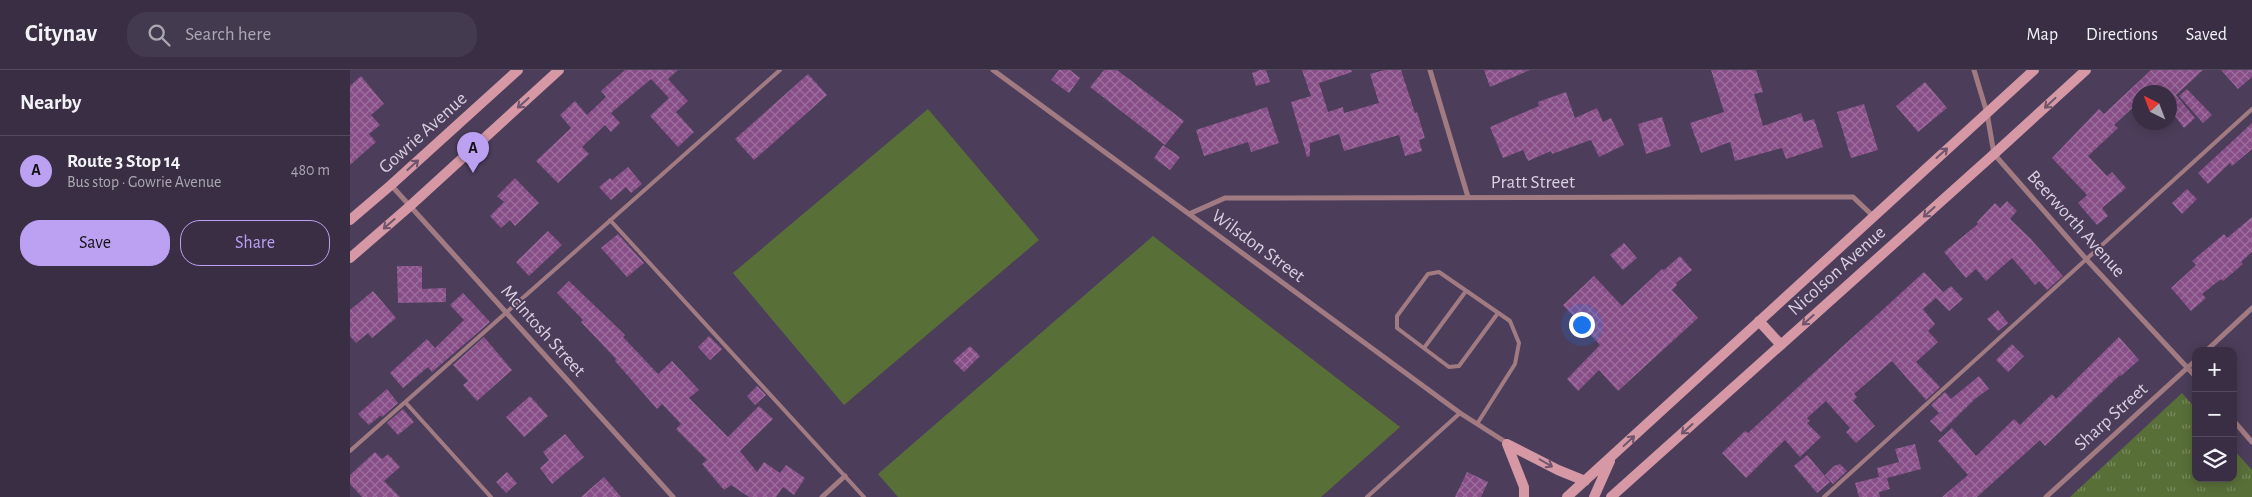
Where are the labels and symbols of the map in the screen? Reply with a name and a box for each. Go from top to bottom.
north arrow [2132,85,2177,130]
street label: Gowrie Avenue [374,87,472,179]
one-way arrow [516,97,529,109]
one-way arrow [2043,97,2056,109]
pin: A [457,132,489,173]
one-way arrow [1936,147,1949,159]
one-way arrow [407,159,420,171]
street label: Beerworth Avenue [2023,167,2129,281]
street label: Pratt Street [1491,173,1575,192]
street label: Wilsdon Street [1208,206,1308,286]
one-way arrow [1923,206,1936,218]
one-way arrow [383,218,396,230]
street label: Nicolson Avenue [1785,223,1889,319]
street label: McIntosh Street [497,282,589,380]
your location [1569,312,1595,338]
one-way arrow [1802,315,1815,326]
street label: Sharp Street [2071,380,2151,454]
one-way arrow [1680,423,1693,434]
one-way arrow [1623,435,1636,447]
one-way arrow [1538,459,1552,469]

